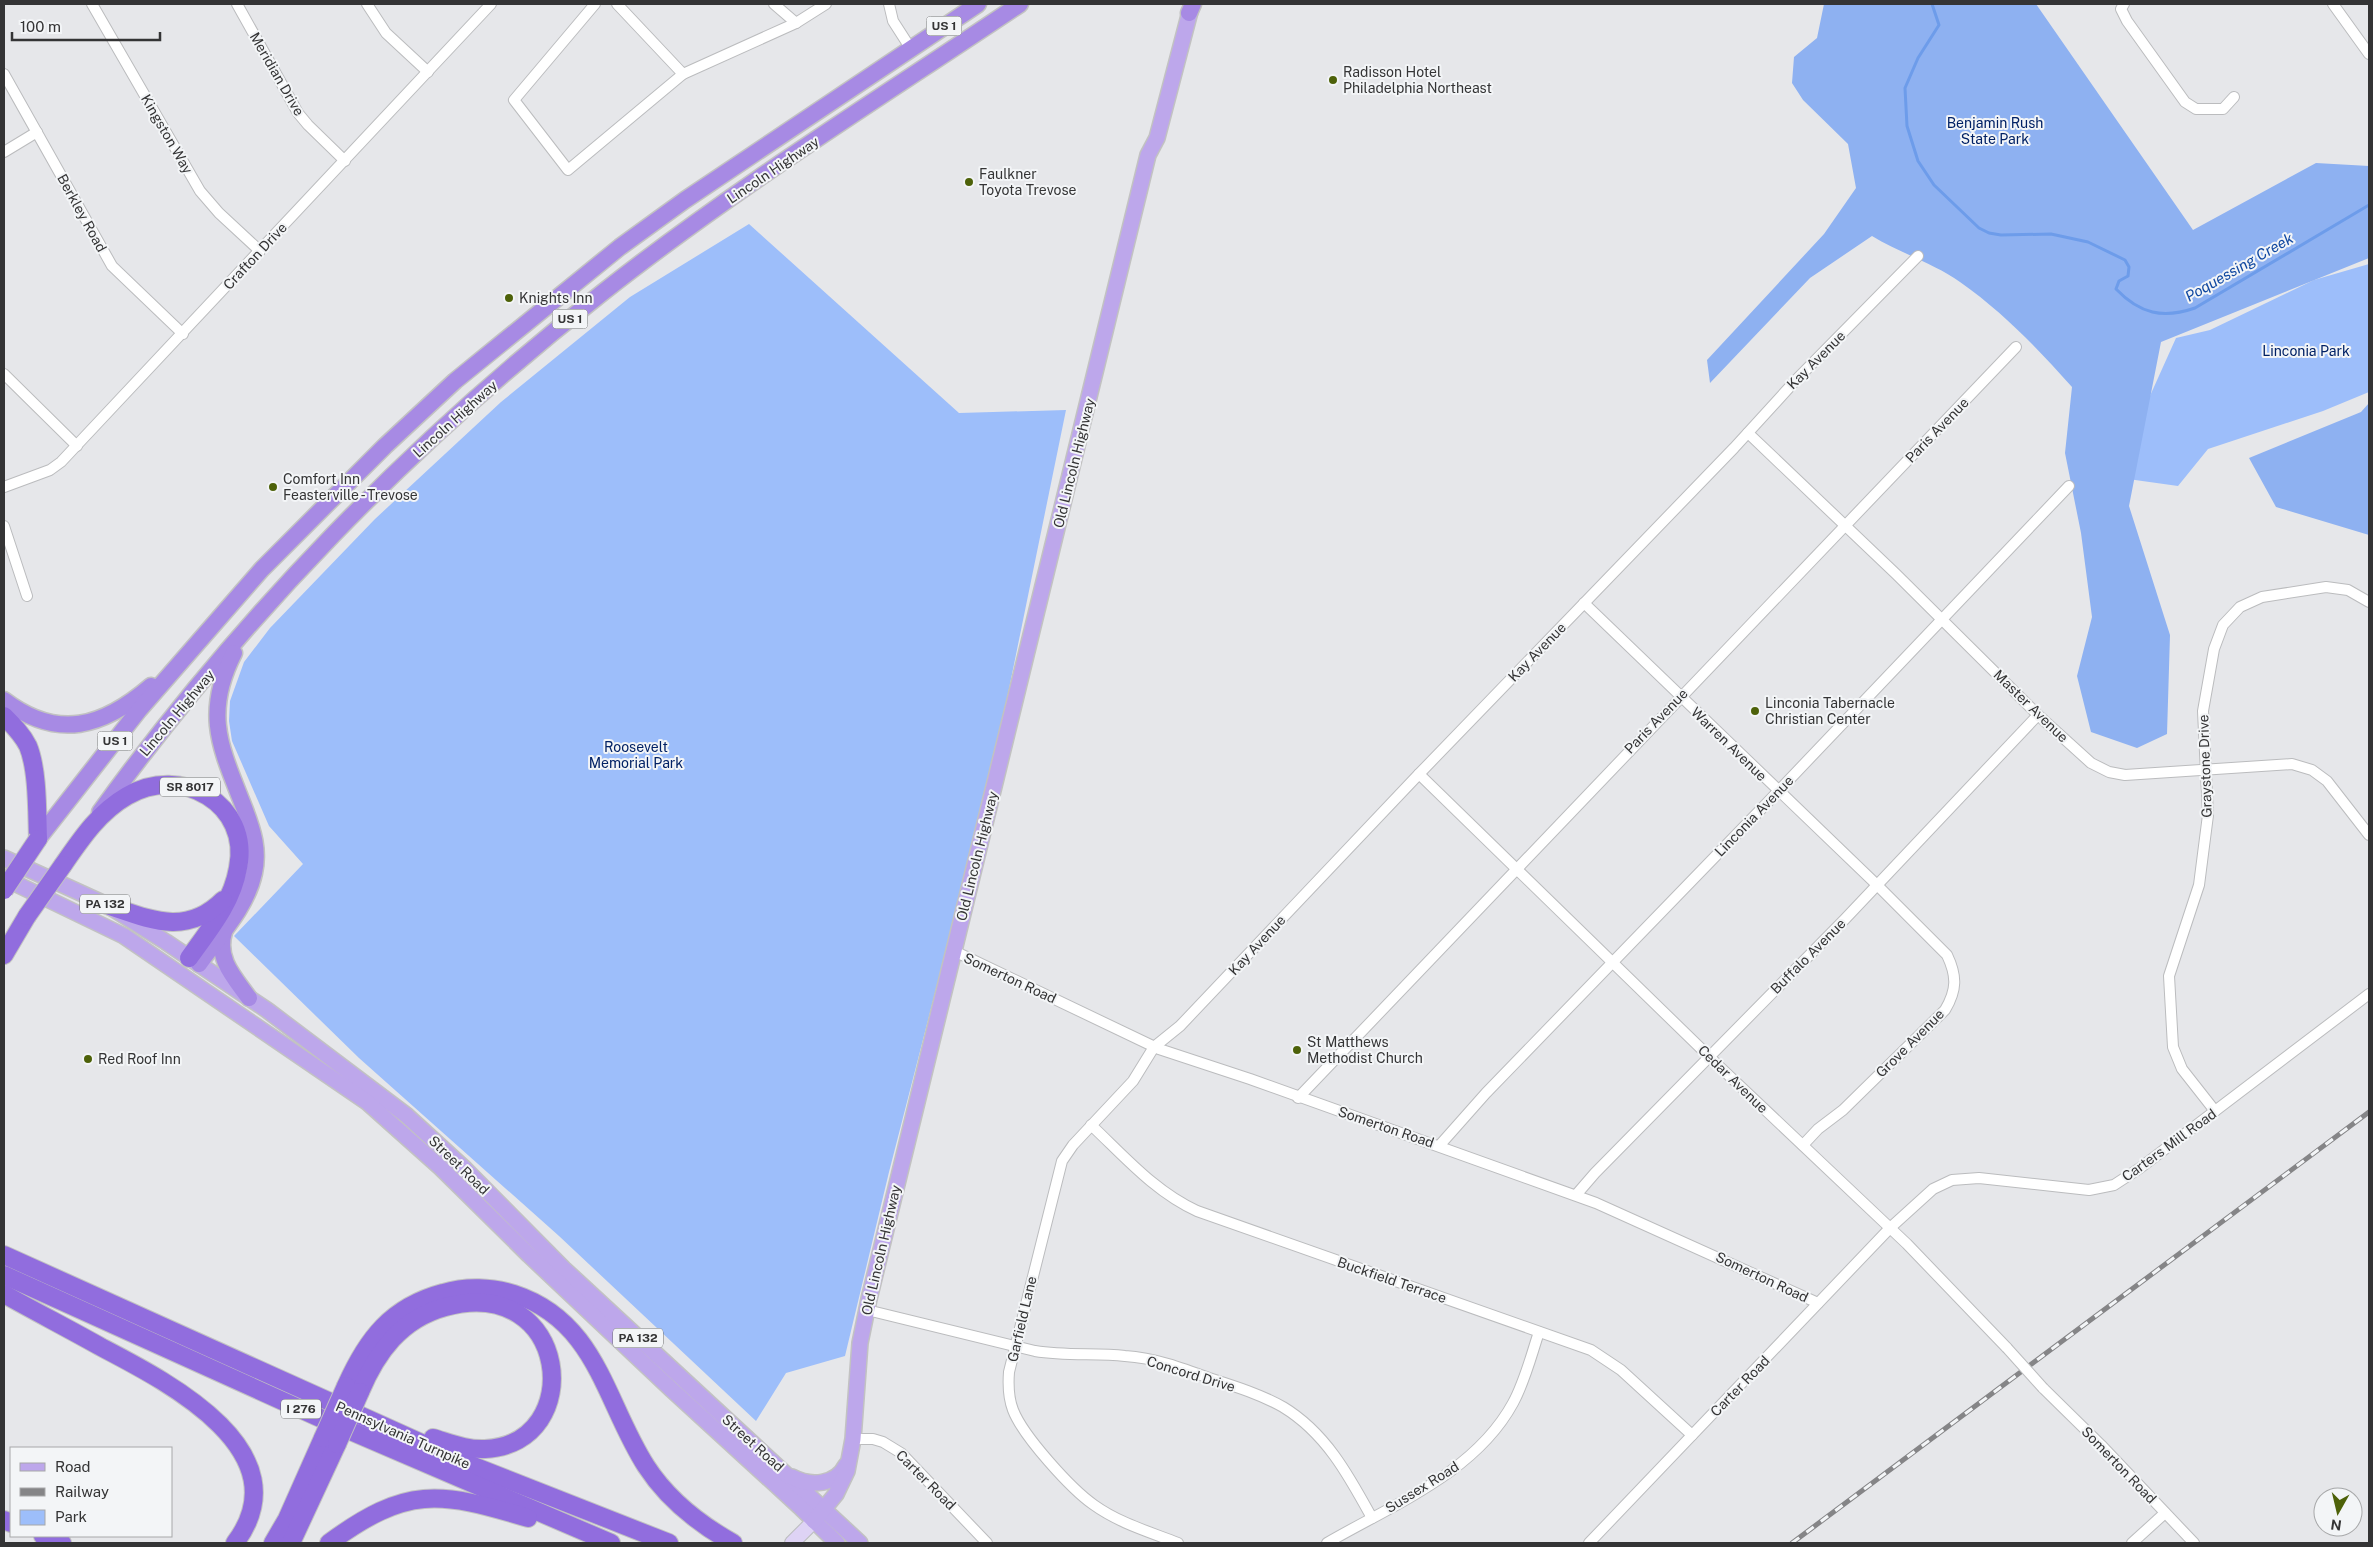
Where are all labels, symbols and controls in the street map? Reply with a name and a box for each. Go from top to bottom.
scale bar [12,10,160,42]
road number: US 1 [926,16,962,36]
text: 100 m [20,18,61,35]
street label: Meridian Drive [247,29,307,119]
place label: Radisson Hotel Philadelphia Northeast [1343,64,1492,96]
marker: Radisson Hotel Philadelphia Northeast [1327,74,1339,86]
street label: Kingston Way [138,92,196,177]
park label: Benjamin Rush State Park [1947,115,2043,147]
street label: Lincoln Highway [724,133,822,207]
place label: Faulkner Toyota Trevose [979,166,1077,198]
street label: Berkley Road [54,171,110,255]
marker: Faulkner Toyota Trevose [963,176,975,188]
street label: Crafton Drive [220,219,290,293]
water label: Poquessing Creek [2182,229,2297,305]
place label: Knights Inn [519,290,593,306]
marker: Knights Inn [503,292,515,304]
road number: US 1 [552,310,588,328]
street label: Kay Avenue [1784,327,1849,392]
park label: Linconia Park [2262,343,2350,359]
street label: Lincoln Highway [410,377,501,461]
street label: Paris Avenue [1902,394,1972,466]
street label: Old Lincoln Highway [1050,396,1098,530]
place label: Comfort Inn Feasterville - Trevose [283,471,418,503]
marker: Comfort Inn Feasterville - Trevose [267,481,279,493]
street label: Kay Avenue [1505,619,1569,685]
street label: Lincoln Highway [136,666,218,759]
street label: Master Avenue [1991,667,2072,746]
street label: Paris Avenue [1621,685,1691,757]
place label: Linconia Tabernacle Christian Center [1765,695,1895,727]
street label: Warren Avenue [1688,704,1770,784]
marker: Linconia Tabernacle Christian Center [1749,705,1761,717]
street label: Graystone Drive [2195,714,2215,818]
road number: US 1 [98,731,132,750]
park label: Roosevelt Memorial Park [589,739,683,771]
street label: Linconia Avenue [1711,772,1797,860]
road number: SR 8017 [160,778,220,796]
street label: Old Lincoln Highway [953,789,1001,923]
road number: PA 132 [80,894,130,914]
street label: Kay Avenue [1225,912,1289,978]
street label: Buffalo Avenue [1767,915,1849,997]
street label: Somerton Road [961,950,1059,1006]
street label: Grove Avenue [1873,1006,1947,1080]
place label: St Matthews Methodist Church [1307,1034,1423,1066]
street label: Cedar Avenue [1695,1042,1771,1116]
marker: St Matthews Methodist Church [1291,1044,1303,1056]
place label: Red Roof Inn [98,1051,181,1067]
marker: Red Roof Inn [82,1053,94,1065]
street label: Somerton Road [1336,1103,1436,1151]
street label: Carters Mill Road [2119,1105,2219,1185]
street label: Street Road [426,1132,492,1198]
street label: Old Lincoln Highway [858,1183,904,1317]
street label: Somerton Road [1713,1249,1811,1305]
street label: Buckfield Terrace [1335,1254,1449,1306]
street label: Garfield Lane [1004,1275,1040,1363]
road number: PA 132 [613,1329,663,1348]
street label: Carter Road [1707,1352,1773,1420]
street label: Concord Drive [1145,1353,1237,1395]
street label: Pennsylvania Turnpike [333,1398,473,1472]
road number: I 276 [281,1400,321,1418]
street label: Street Road [719,1411,787,1475]
street label: Somerton Road [2078,1423,2160,1507]
legend [10,1447,172,1537]
street label: Carter Road [893,1447,959,1513]
text: Road [55,1458,91,1475]
street label: Sussex Road [1382,1458,1462,1516]
text: Railway [55,1483,109,1500]
north arrow [2313,1487,2363,1537]
text: Park [55,1508,87,1525]
text: N [2330,1516,2343,1534]

